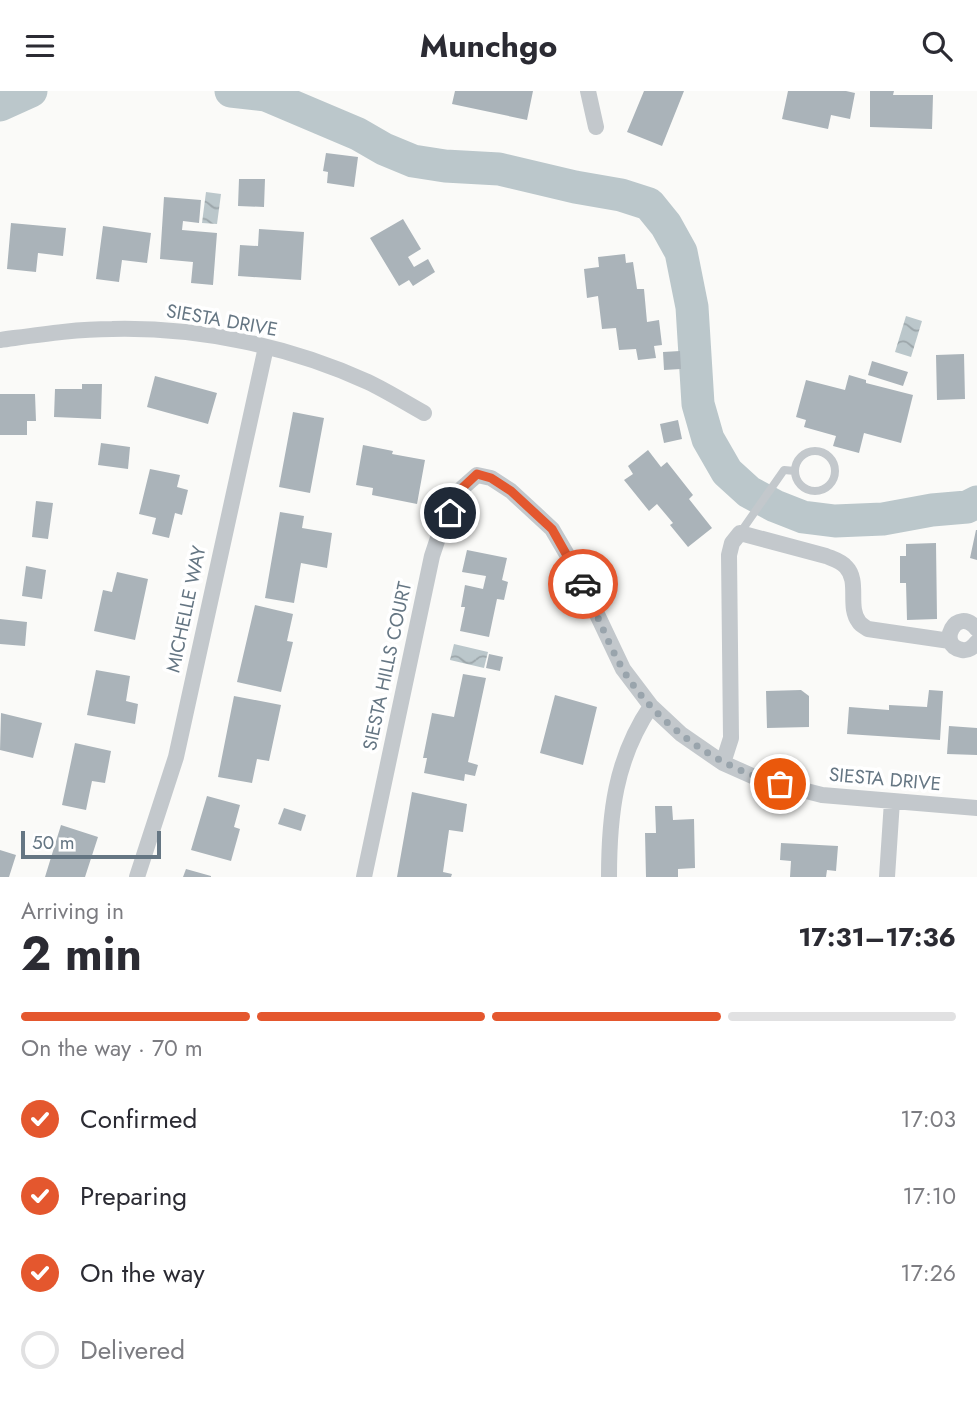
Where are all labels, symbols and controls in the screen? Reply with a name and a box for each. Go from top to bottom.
text: Munchgo [420,23,557,69]
icon: menu [21,27,59,65]
icon: search [918,27,956,65]
street label: SIESTA DRIVE [164,297,280,343]
pin [420,483,480,543]
icon: home [431,494,469,532]
street label: MICHELLE WAY [159,543,213,675]
courier [548,549,618,619]
icon: car [564,565,602,603]
street label: SIESTA HILLS COURT [356,579,418,753]
pin [750,754,810,814]
street label: SIESTA DRIVE [828,761,942,797]
icon: bag [761,765,799,803]
scale bar [21,828,161,860]
text: 50 m [32,829,75,856]
text: Arriving in [21,894,124,928]
text: 17:31–17:36 [798,918,956,956]
text: 2 min [21,921,142,987]
text: On the way · 70 m [21,1031,203,1065]
icon: check [21,1100,59,1138]
text: Confirmed [80,1100,197,1138]
text: 17:03 [900,1102,956,1136]
icon: check [21,1177,59,1215]
text: Preparing [80,1177,187,1215]
text: 17:10 [903,1179,956,1213]
icon: check [21,1254,59,1292]
text: On the way [80,1254,205,1292]
text: 17:26 [900,1256,956,1290]
text: Delivered [80,1331,185,1369]

